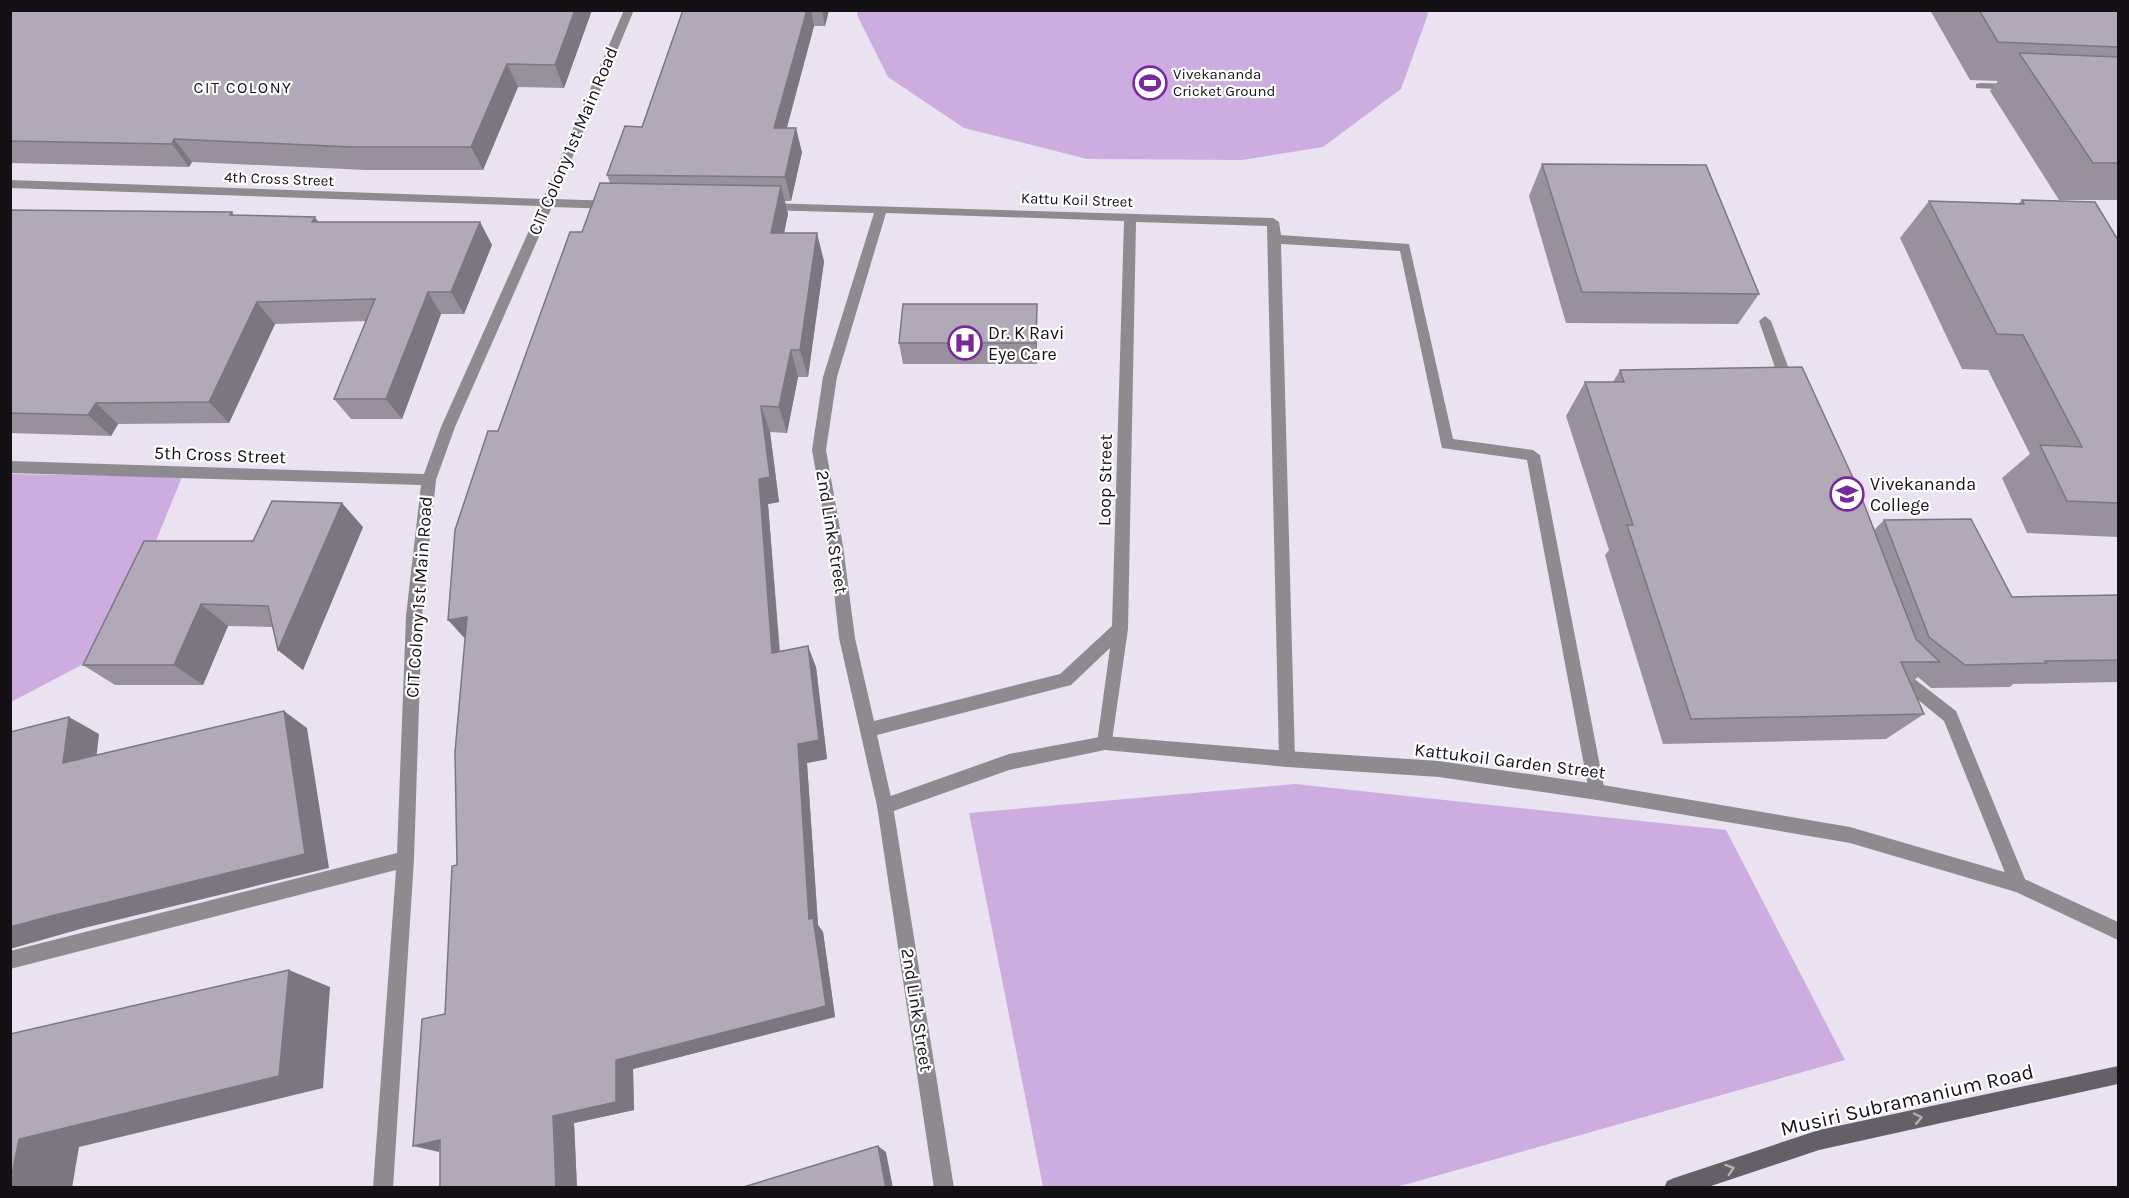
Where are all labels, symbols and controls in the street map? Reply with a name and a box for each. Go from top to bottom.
street label: CIT Colony 1st Main Road [523,44,623,238]
sports icon: Vivekananda Cricket Ground [1132,65,1168,101]
place label: Vivekananda Cricket Ground [1173,65,1276,100]
district label: CIT COLONY [194,78,292,97]
street label: 4th Cross Street [224,168,335,190]
street label: Kattu Koil Street [1021,189,1134,211]
place label: Dr. K Ravi Eye Care [988,322,1064,365]
hospital icon: Dr. K Ravi Eye Care [947,325,983,361]
street label: Loop Street [1093,433,1117,526]
street label: 5th Cross Street [154,442,287,468]
street label: 2nd Link Street [811,469,853,596]
place label: Vivekananda College [1870,473,1976,516]
school or university icon: Vivekananda College [1829,476,1865,512]
street label: CIT Colony 1st Main Road [401,495,437,699]
street label: Kattukoil Garden Street [1413,738,1607,784]
street label: 2nd Link Street [896,947,938,1074]
street label: Musiri Subramanium Road [1778,1059,2036,1141]
one-way arrow [1912,1113,1922,1126]
one-way arrow [1724,1164,1735,1177]

